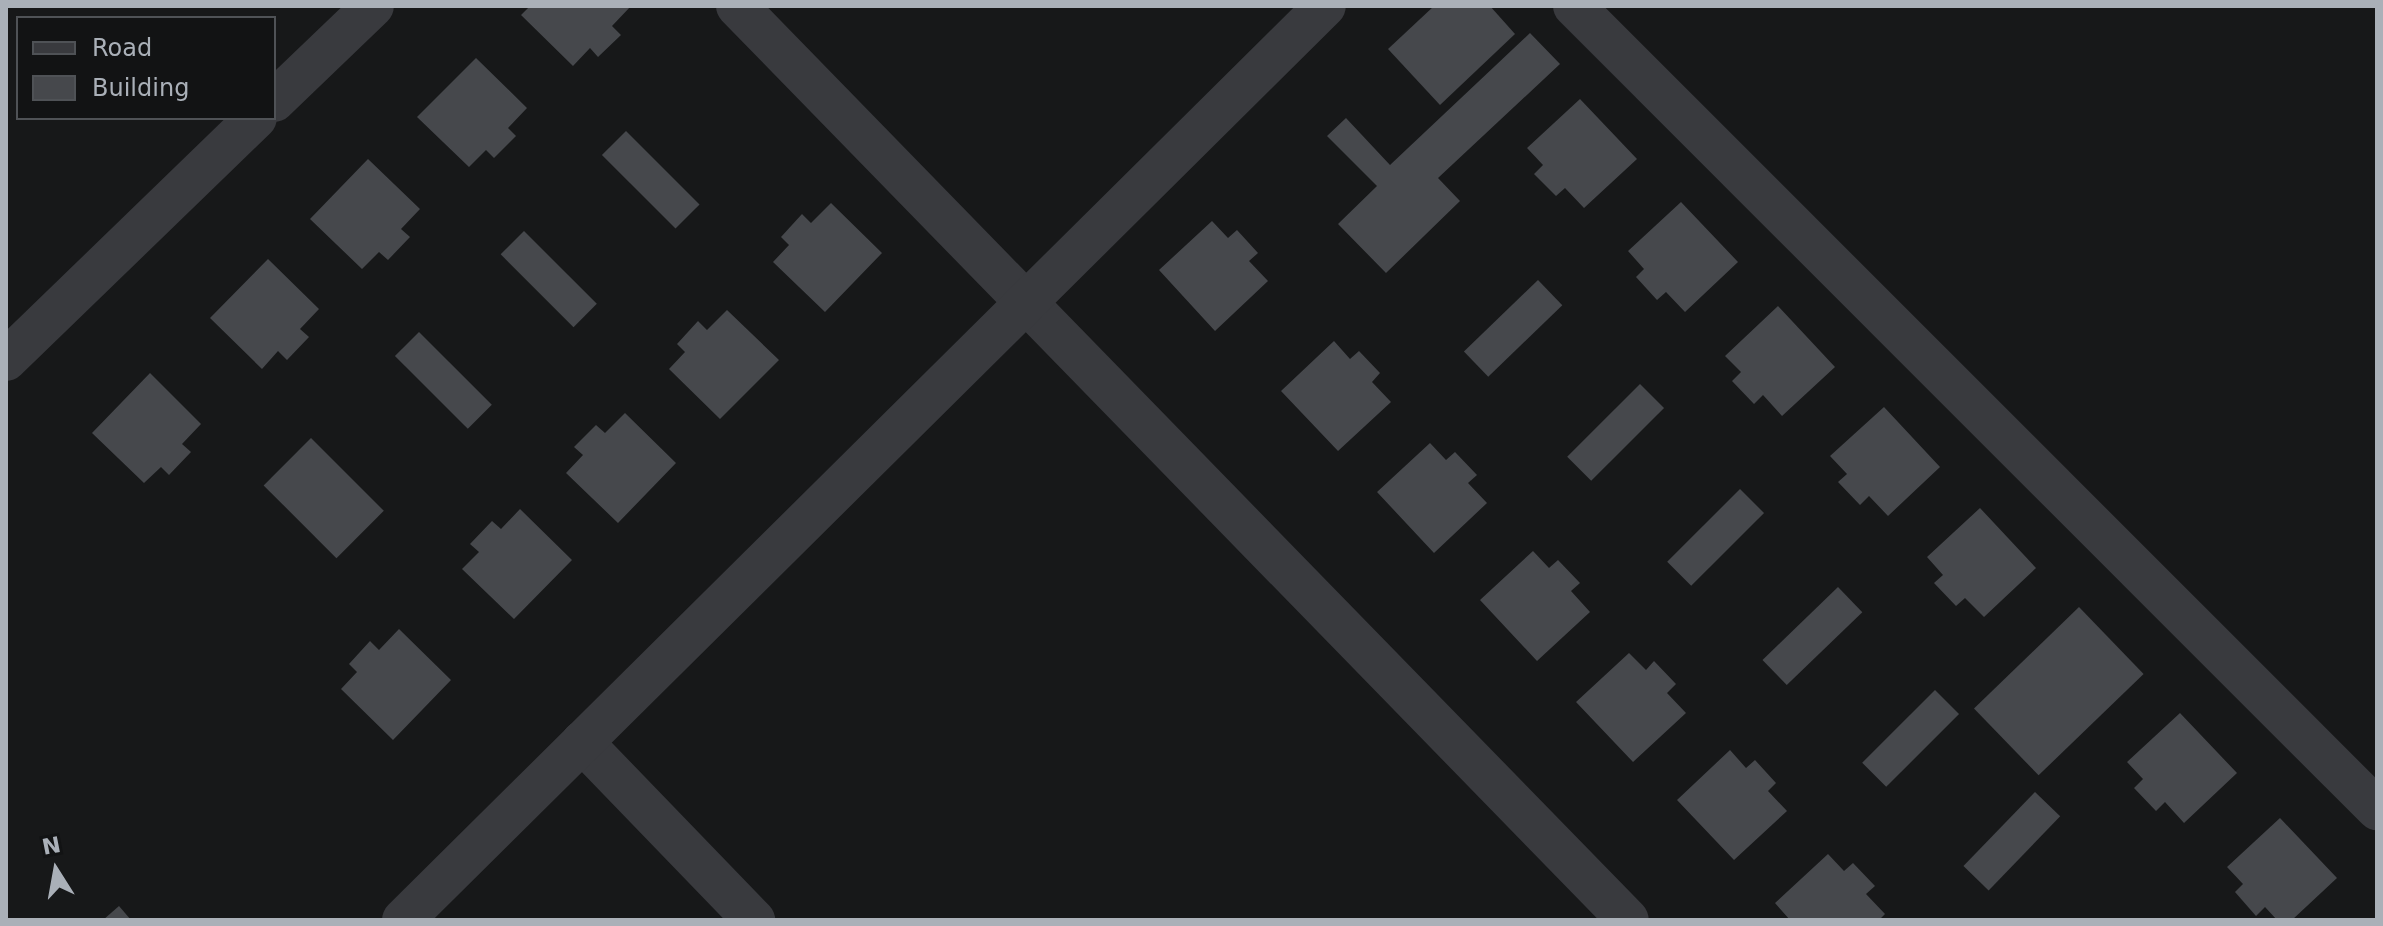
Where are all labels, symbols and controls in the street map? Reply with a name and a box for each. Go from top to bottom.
legend [16,16,276,120]
text: Road [92,34,152,62]
text: Building [92,74,189,102]
north arrow [16,830,96,910]
text: N [40,832,63,860]

